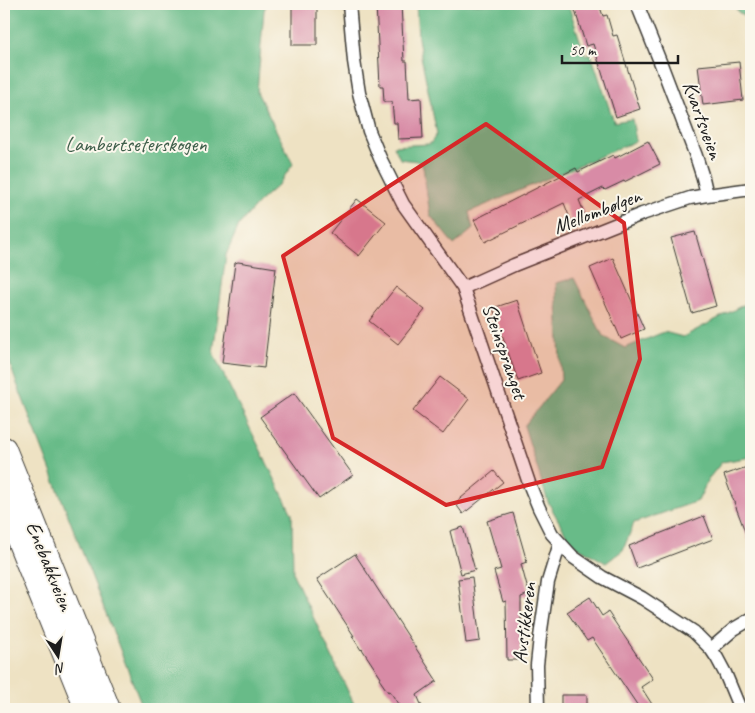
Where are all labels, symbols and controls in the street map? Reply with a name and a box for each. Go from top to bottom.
scale bar [562,32,679,64]
text: 50 m [570,41,597,60]
street label: Kvartsveien [677,77,730,164]
park label: Lambertseterskogen [65,131,207,157]
street label: Mellombølgen [549,182,646,240]
street label: Steinspranget [476,300,534,404]
street label: Enebakkveien [20,517,80,616]
street label: Avstikkeren [506,580,542,665]
north arrow [32,630,82,680]
text: N [52,659,67,678]

